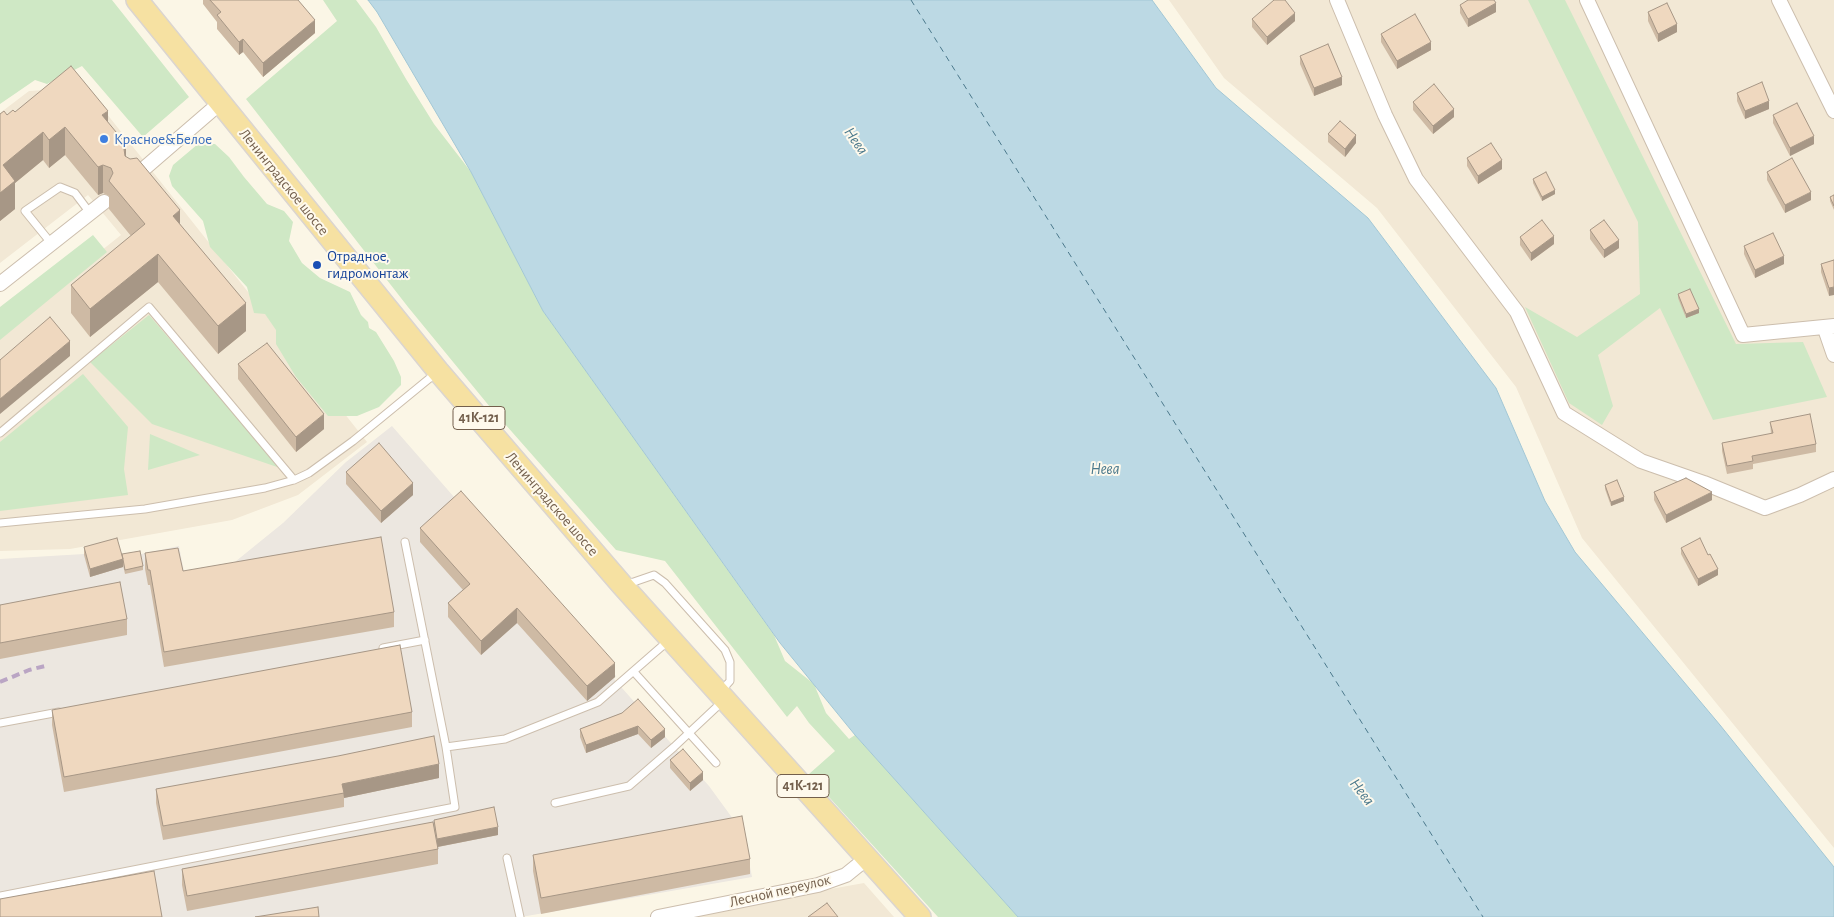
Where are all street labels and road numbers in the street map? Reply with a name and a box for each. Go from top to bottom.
street label: Ленинградское шоссе [235,125,333,239]
road number: 41К-121 [453,406,505,429]
street label: Ленинградское шоссе [502,448,602,560]
road number: 41К-121 [777,774,829,798]
street label: Лесной переулок [728,871,832,911]

